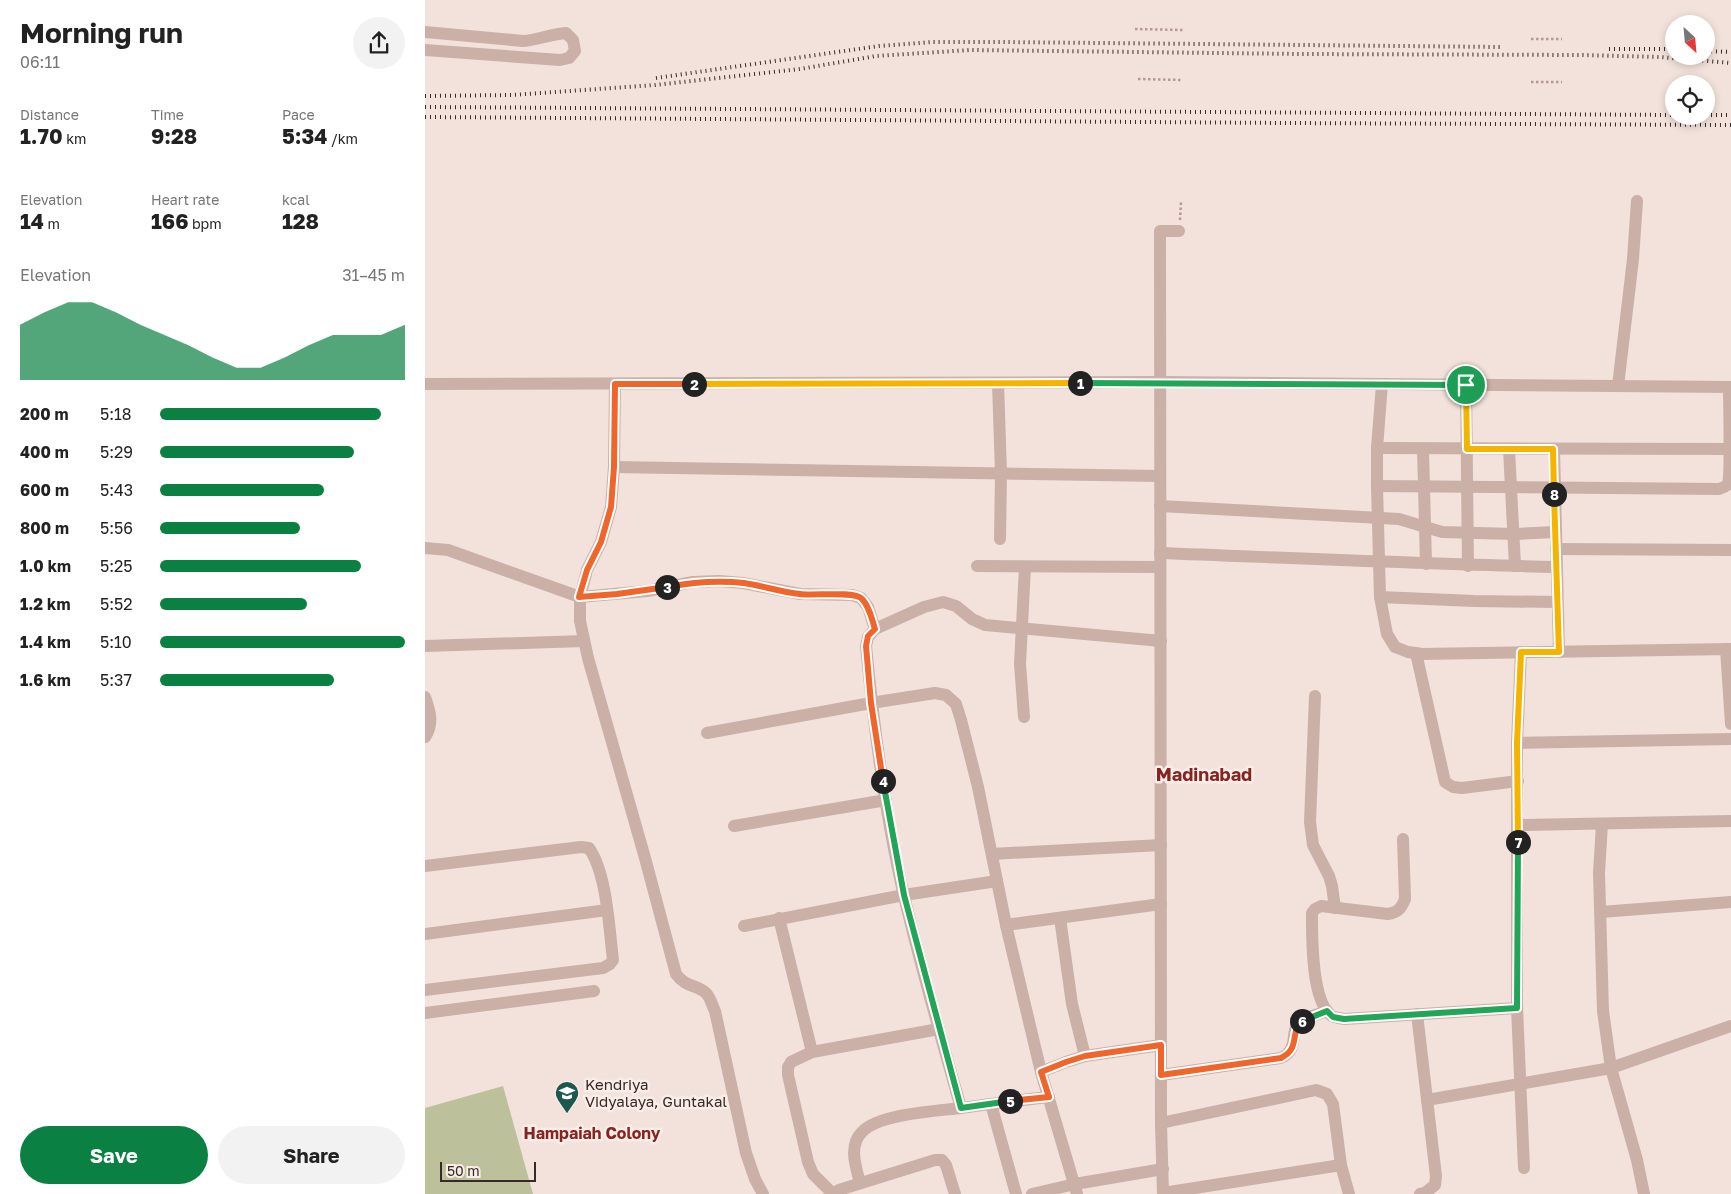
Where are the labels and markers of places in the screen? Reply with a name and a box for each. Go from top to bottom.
pin [1445,364,1487,406]
pin: 1 [1067,370,1093,396]
pin: 2 [681,372,707,396]
pin: 8 [1541,482,1567,506]
pin: 3 [655,574,679,600]
pin: 4 [871,768,895,794]
pin: 7 [1505,830,1531,854]
pin: 6 [1289,1008,1315,1034]
place label: Kendriya Vidyalaya, Guntakal [585,1075,727,1110]
school or university icon: Kendriya Vidyalaya, Guntakal [554,1080,580,1114]
pin: 5 [997,1088,1023,1114]

